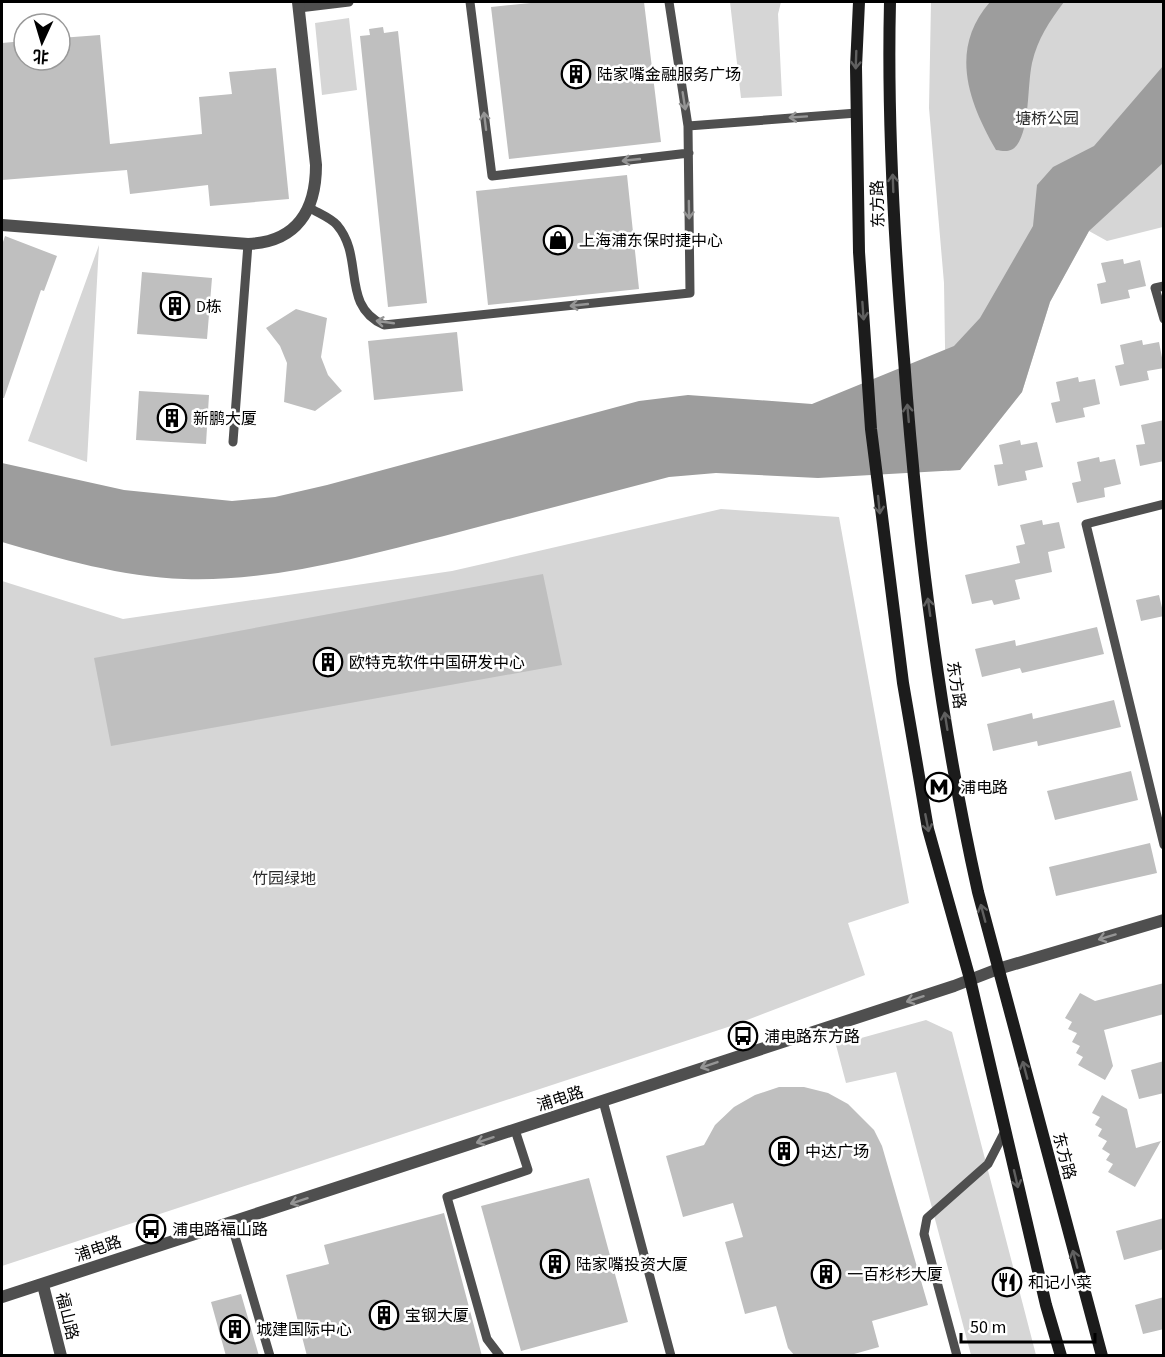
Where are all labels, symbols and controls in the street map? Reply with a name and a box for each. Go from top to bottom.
north arrow [12,12,72,72]
text: 北 [32,44,50,67]
one-way arrow [851,49,862,69]
building icon: 陆家嘴金融服务广场 [560,58,592,90]
place label: 陆家嘴金融服务广场 [597,64,741,86]
one-way arrow [679,90,690,110]
park label: 塘桥公园 [1015,108,1079,130]
one-way arrow [479,112,490,132]
one-way arrow [789,112,809,123]
one-way arrow [621,155,641,166]
one-way arrow [887,174,898,194]
street label: 东方路 [866,180,890,228]
one-way arrow [683,200,695,220]
shop icon: 上海浦东保时捷中心 [542,224,574,256]
place label: 上海浦东保时捷中心 [579,230,723,252]
building icon: D栋 [159,290,191,322]
place label: D栋 [196,296,222,318]
one-way arrow [569,300,589,311]
one-way arrow [858,300,869,320]
one-way arrow [376,317,395,328]
building icon: 新鹏大厦 [156,402,188,434]
one-way arrow [902,404,913,423]
place label: 新鹏大厦 [193,408,257,430]
one-way arrow [874,495,885,515]
one-way arrow [923,597,934,617]
building icon: 欧特克软件中国研发中心 [312,646,344,678]
place label: 欧特克软件中国研发中心 [349,652,525,674]
street label: 东方路 [941,660,971,711]
one-way arrow [940,712,951,732]
metro station icon: 浦电路 [923,771,955,803]
place label: 浦电路 [960,777,1008,799]
one-way arrow [922,813,933,833]
park label: 竹园绿地 [252,868,316,890]
one-way arrow [977,903,989,922]
one-way arrow [1098,932,1117,943]
one-way arrow [906,994,925,1005]
bus stop icon: 浦电路东方路 [727,1020,759,1052]
place label: 浦电路东方路 [764,1026,860,1048]
one-way arrow [701,1060,719,1071]
one-way arrow [1019,1061,1030,1080]
street label: 浦电路 [534,1081,587,1117]
street label: 东方路 [1047,1130,1081,1182]
one-way arrow [476,1135,495,1146]
building icon: 中达广场 [768,1135,800,1167]
place label: 中达广场 [805,1141,869,1163]
one-way arrow [1011,1169,1023,1188]
one-way arrow [290,1196,309,1207]
bus stop icon: 浦电路福山路 [135,1213,167,1245]
place label: 浦电路福山路 [172,1219,268,1241]
street label: 浦电路 [72,1231,125,1267]
building icon: 陆家嘴投资大厦 [539,1248,571,1280]
one-way arrow [1068,1250,1080,1269]
place label: 陆家嘴投资大厦 [576,1254,688,1276]
building icon: 一百杉杉大厦 [810,1258,842,1290]
place label: 一百杉杉大厦 [847,1264,943,1286]
restaurant icon: 和记小菜 [991,1266,1023,1298]
place label: 和记小菜 [1028,1272,1092,1294]
street label: 福山路 [51,1290,84,1342]
building icon: 宝钢大厦 [368,1299,400,1331]
place label: 宝钢大厦 [405,1305,469,1327]
scale bar [961,1306,1094,1344]
building icon: 城建国际中心 [219,1313,251,1345]
text: 50 m [970,1315,1006,1340]
place label: 城建国际中心 [256,1319,352,1341]

